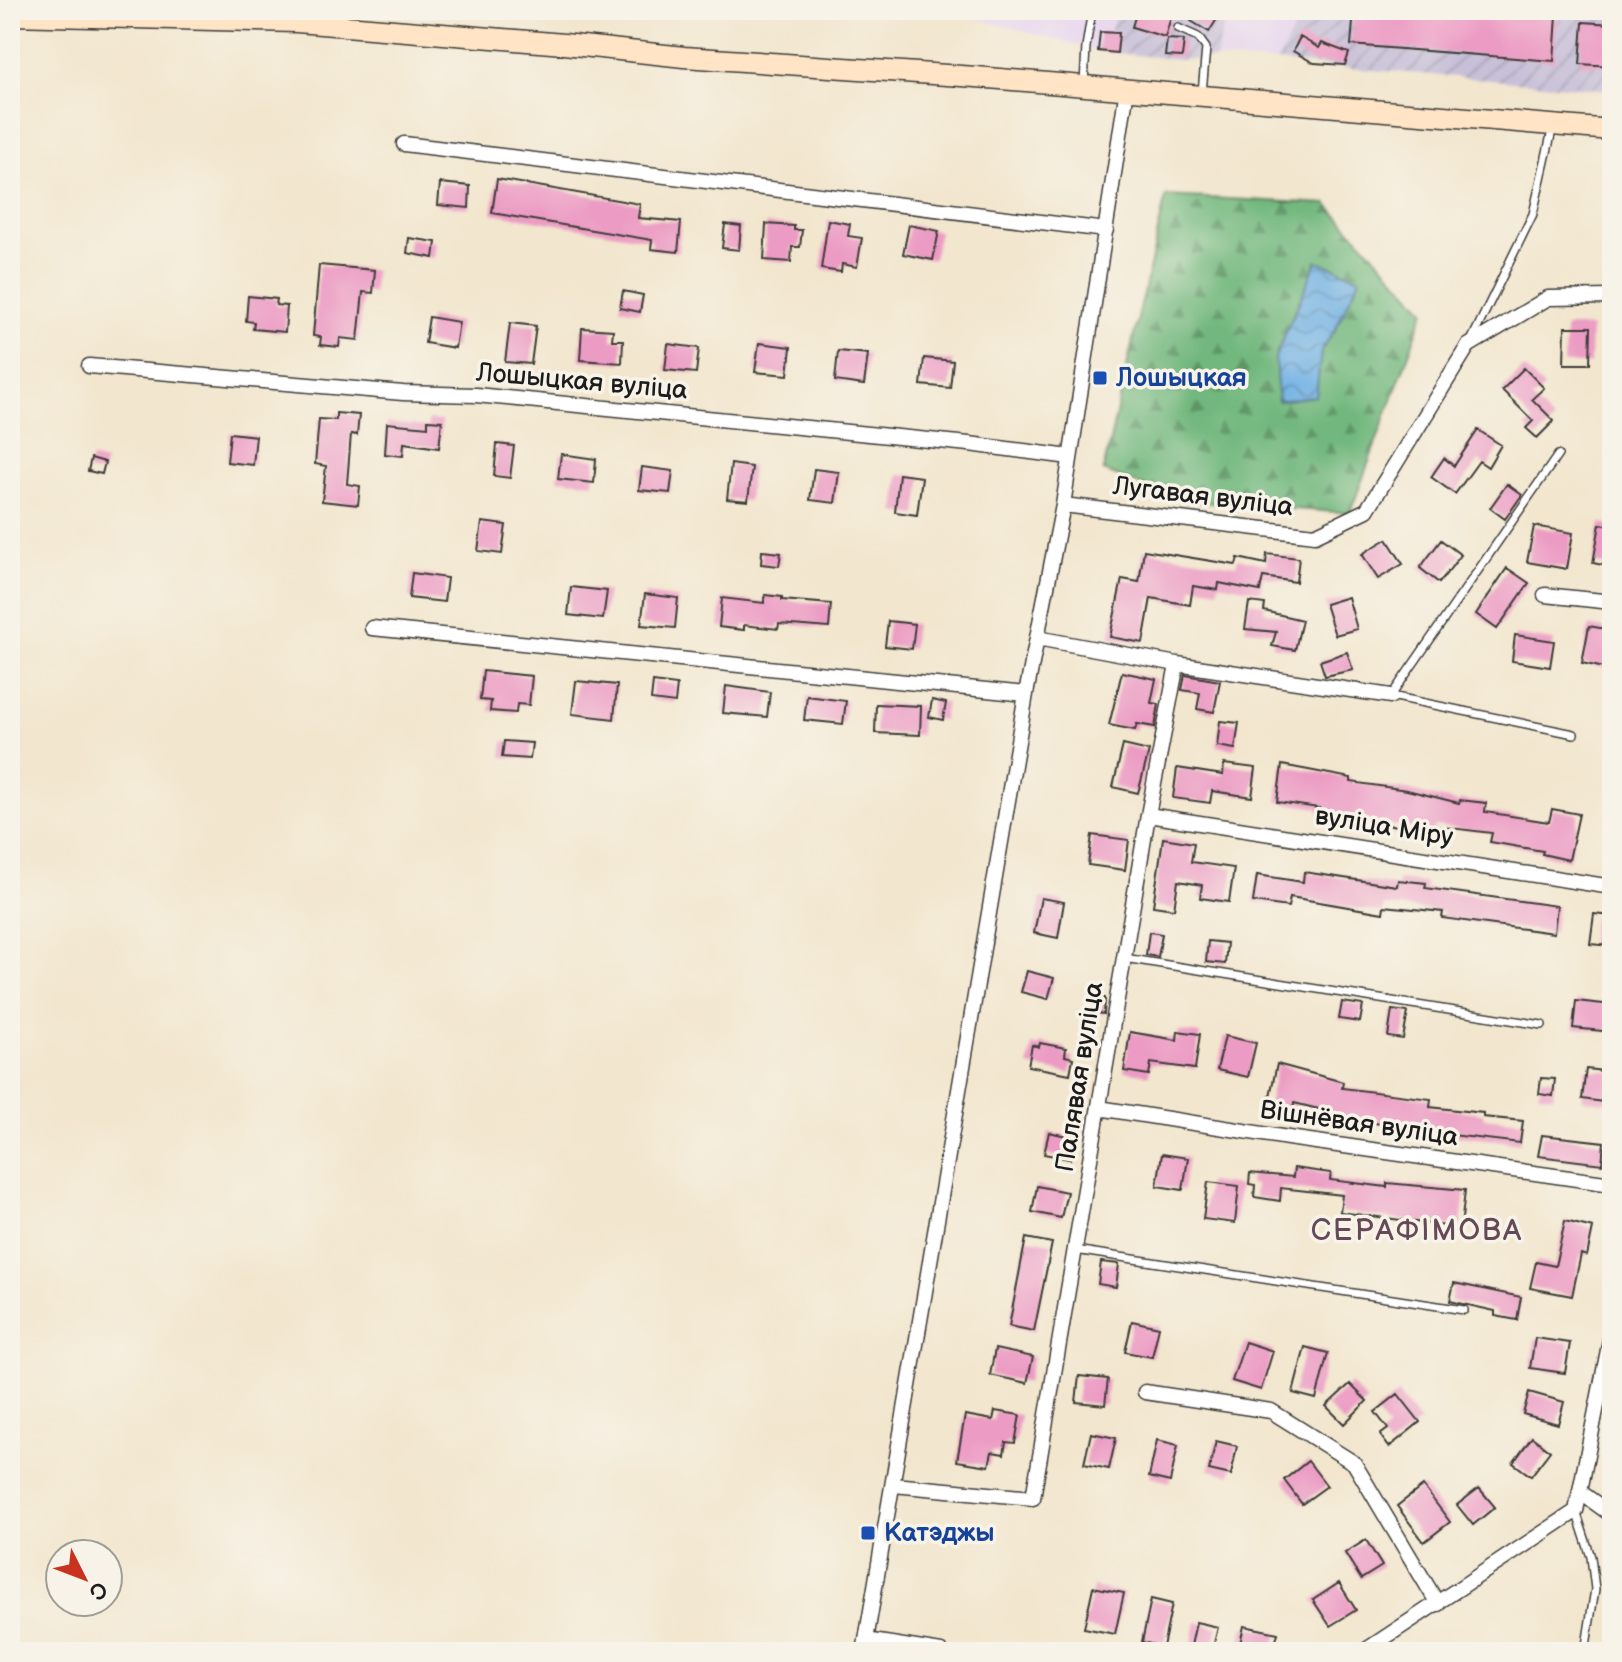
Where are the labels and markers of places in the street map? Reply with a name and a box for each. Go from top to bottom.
place label: Лошыцкая [1115,363,1247,394]
marker: Лошыцкая [1091,369,1109,387]
place label: Катэджы [884,1518,995,1549]
marker: Катэджы [859,1524,877,1542]

